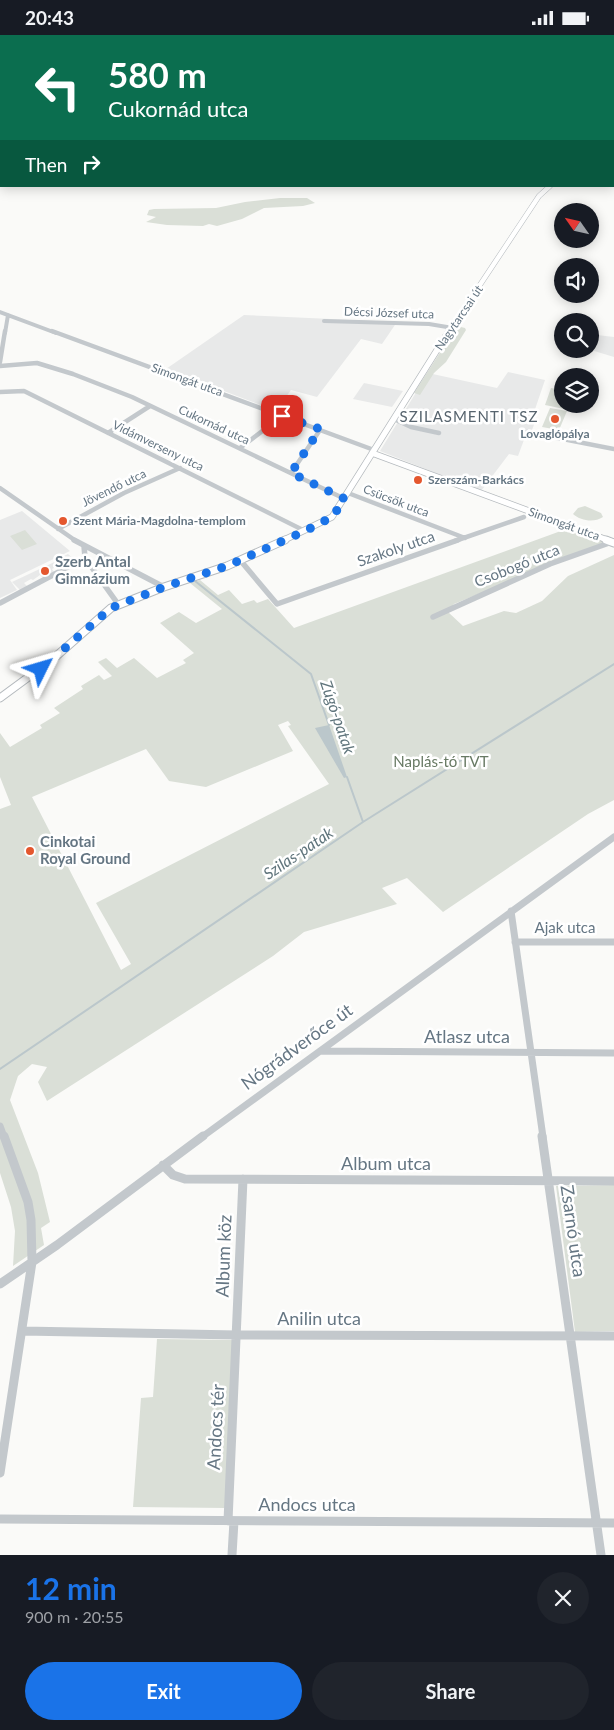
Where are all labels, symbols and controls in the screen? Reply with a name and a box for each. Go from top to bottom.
text: 20:43 [25,6,74,29]
text: 580 m [108,53,207,95]
icon: left [25,55,90,120]
text: Cukornád utca [108,95,249,122]
icon: right [77,150,105,178]
text: Then [25,153,67,176]
north arrow [554,203,599,247]
map controls [554,203,599,413]
button: sound [554,258,599,303]
street label: Nagytarcsai út [431,282,486,353]
street label: Décsi József utca [344,303,434,322]
button: search [554,313,599,358]
street label: Simongát utca [149,360,225,399]
button: layers [554,368,599,413]
pin [261,395,303,437]
street label: Cukornád utca [176,402,252,448]
icon: arrive [268,402,296,430]
district label: SZILASMENTI TSZ [400,407,538,425]
marker: Lovaglópálya [549,413,561,425]
street label: Vidámverseny utca [110,417,206,474]
place label: Lovaglópálya [520,426,590,441]
street label: Jövendő utca [79,465,148,510]
place label: Szerszám-Barkács [428,472,524,487]
marker: Szerszám-Barkács [412,474,424,486]
street label: Csücsök utca [361,481,431,520]
street label: Simongát utca [526,504,602,543]
place label: Szent Mária-Magdolna-templom [73,513,246,528]
marker: Szent Mária-Magdolna-templom [57,515,69,527]
street label: Szakoly utca [355,526,437,570]
street label: Csobogó utca [471,540,562,590]
place label: Szerb Antal Gimnázium [55,552,131,587]
marker: Szerb Antal Gimnázium [39,565,51,577]
position arrow [14,642,66,694]
water label: Zúgó-patak [317,677,360,756]
park label: Naplás-tó TVT [393,752,489,770]
water label: Szilas-patak [259,822,337,883]
place label: Cinkotai Royal Ground [40,832,130,867]
marker: Cinkotai Royal Ground [24,845,36,857]
street label: Ajak utca [535,918,595,936]
street label: Nógrádverőce út [236,998,357,1094]
street label: Atlasz utca [424,1025,510,1047]
street label: Album utca [341,1152,431,1174]
street label: Zsarnó utca [557,1183,591,1278]
street label: Album köz [211,1214,235,1298]
street label: Anilin utca [277,1307,361,1329]
street label: Andocs tér [202,1383,228,1470]
street label: Andocs utca [258,1493,356,1515]
text: 12 min [25,1570,117,1606]
button: close [537,1572,589,1624]
text: 900 m · 20:55 [25,1607,124,1626]
button: Exit [25,1662,302,1720]
button: Share [312,1662,589,1720]

